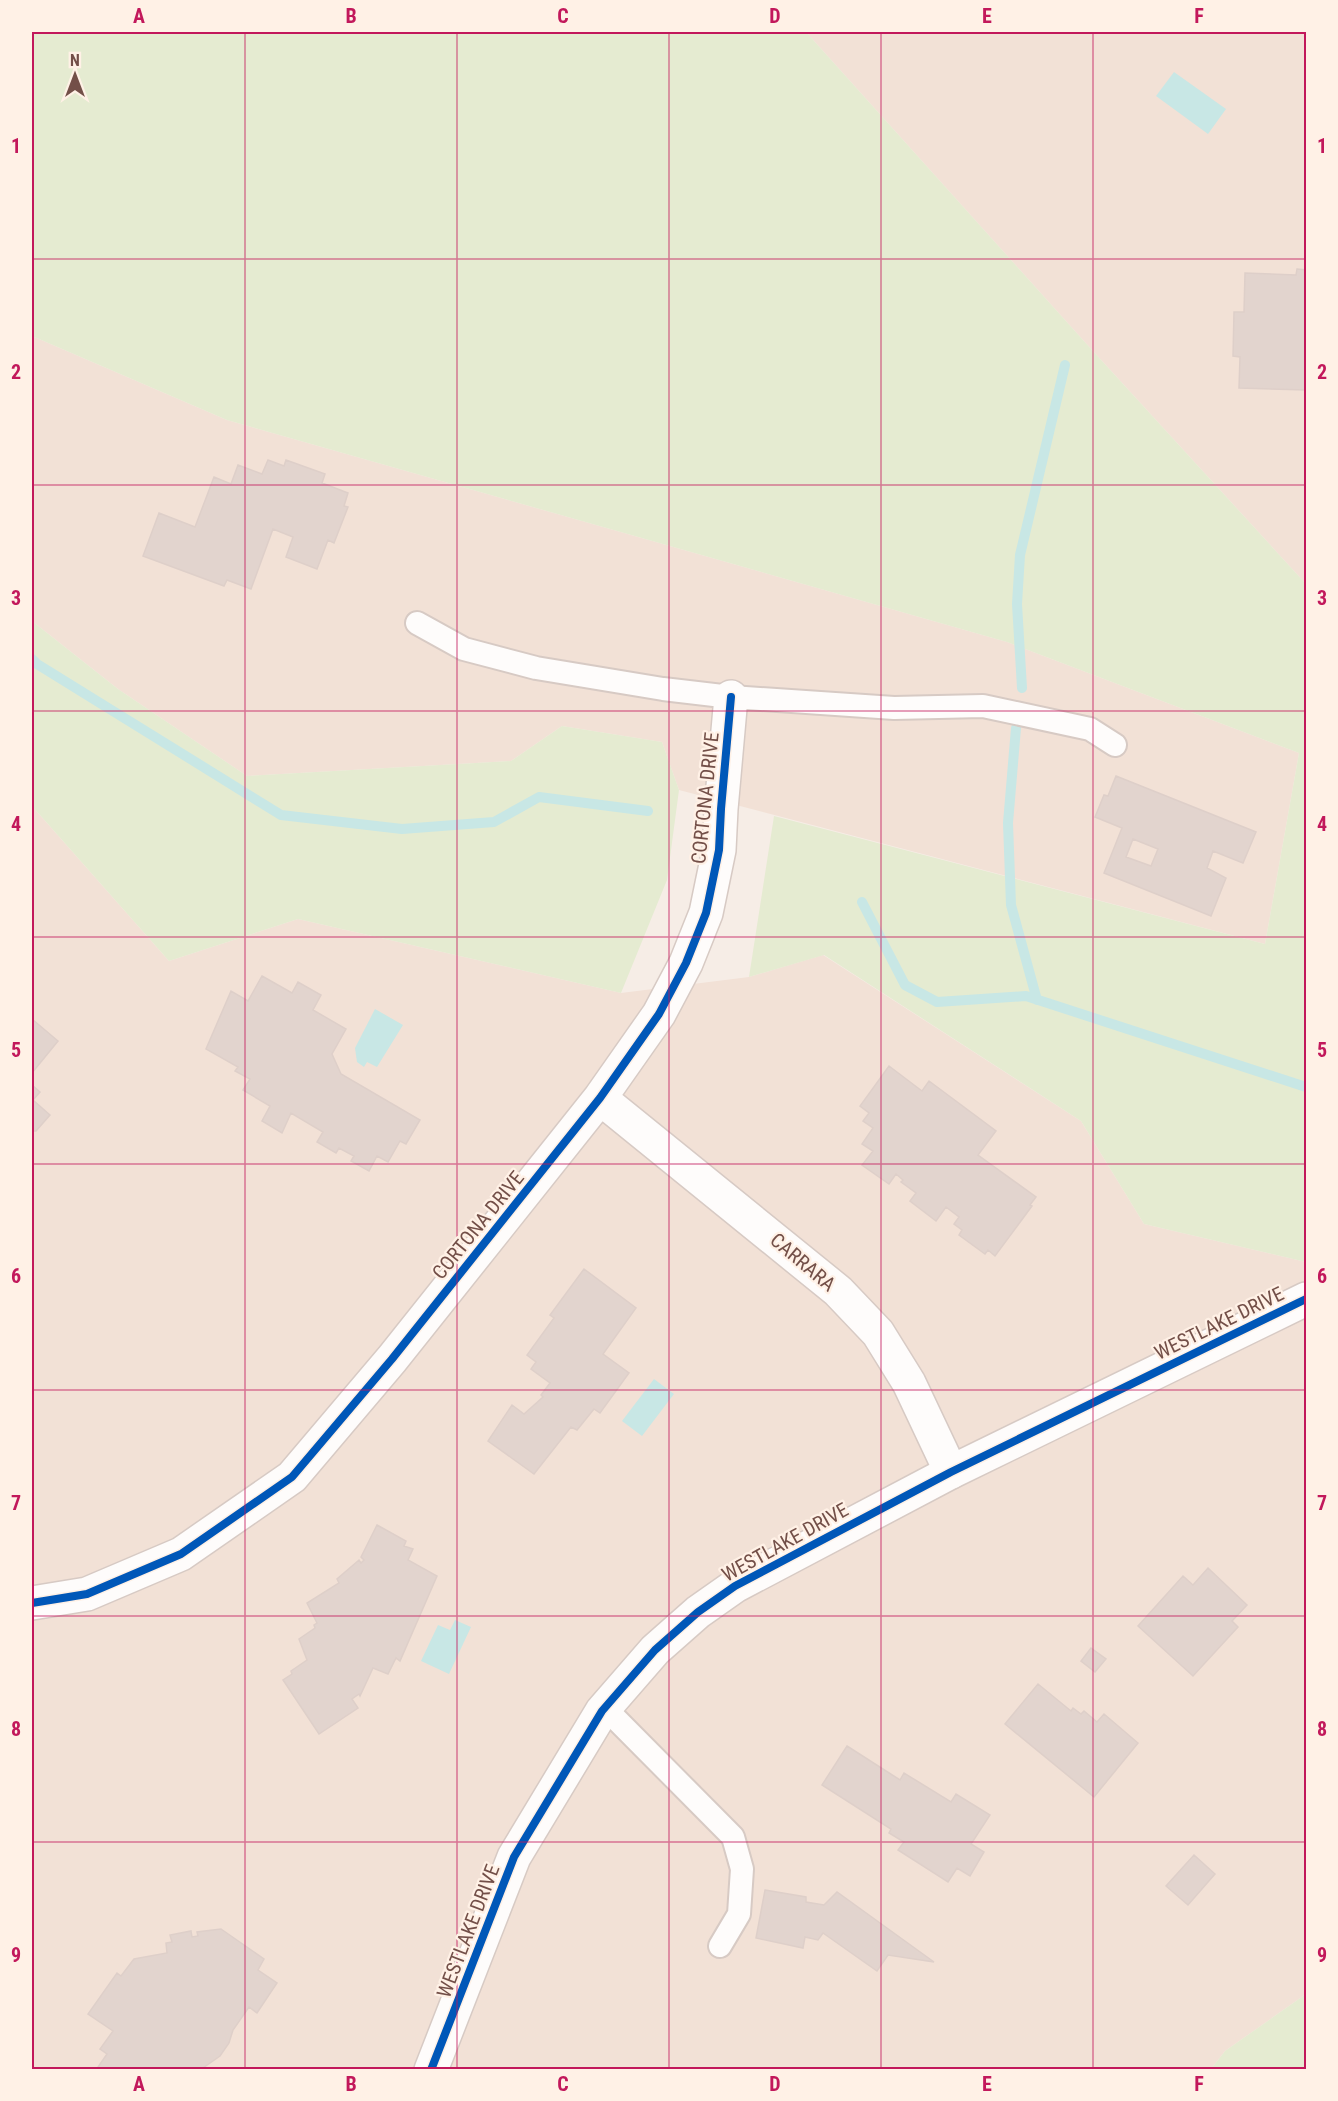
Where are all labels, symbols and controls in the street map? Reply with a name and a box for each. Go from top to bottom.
text: A [133,4,145,28]
text: B [345,4,357,28]
text: C [557,4,569,28]
text: D [769,4,781,28]
text: E [982,4,992,28]
text: F [1194,4,1204,28]
north arrow [45,45,105,105]
text: N [70,51,80,70]
text: 1 [11,134,21,158]
text: 1 [1317,134,1327,158]
text: 2 [11,360,21,384]
text: 2 [1317,360,1327,384]
text: 3 [11,586,21,610]
text: 3 [1317,586,1327,610]
street label: CORTONA DRIVE [686,731,724,865]
text: 4 [11,812,21,836]
text: 4 [1317,812,1327,836]
text: 5 [11,1038,21,1062]
text: 5 [1317,1038,1327,1062]
street label: CORTONA DRIVE [427,1166,529,1284]
street label: CARRARA [765,1228,841,1296]
text: 6 [11,1264,21,1288]
text: 6 [1317,1264,1327,1288]
street label: WESTLAKE DRIVE [1150,1281,1288,1365]
text: 7 [11,1491,21,1515]
text: 7 [1317,1491,1327,1515]
street label: WESTLAKE DRIVE [718,1497,852,1587]
text: 8 [11,1717,21,1741]
text: 8 [1317,1717,1327,1741]
street label: WESTLAKE DRIVE [432,1861,504,2001]
text: 9 [11,1943,21,1967]
text: 9 [1317,1943,1327,1967]
text: A [133,2072,145,2096]
text: B [345,2072,357,2096]
text: C [557,2072,569,2096]
text: D [769,2072,781,2096]
text: E [982,2072,992,2096]
text: F [1194,2072,1204,2096]

